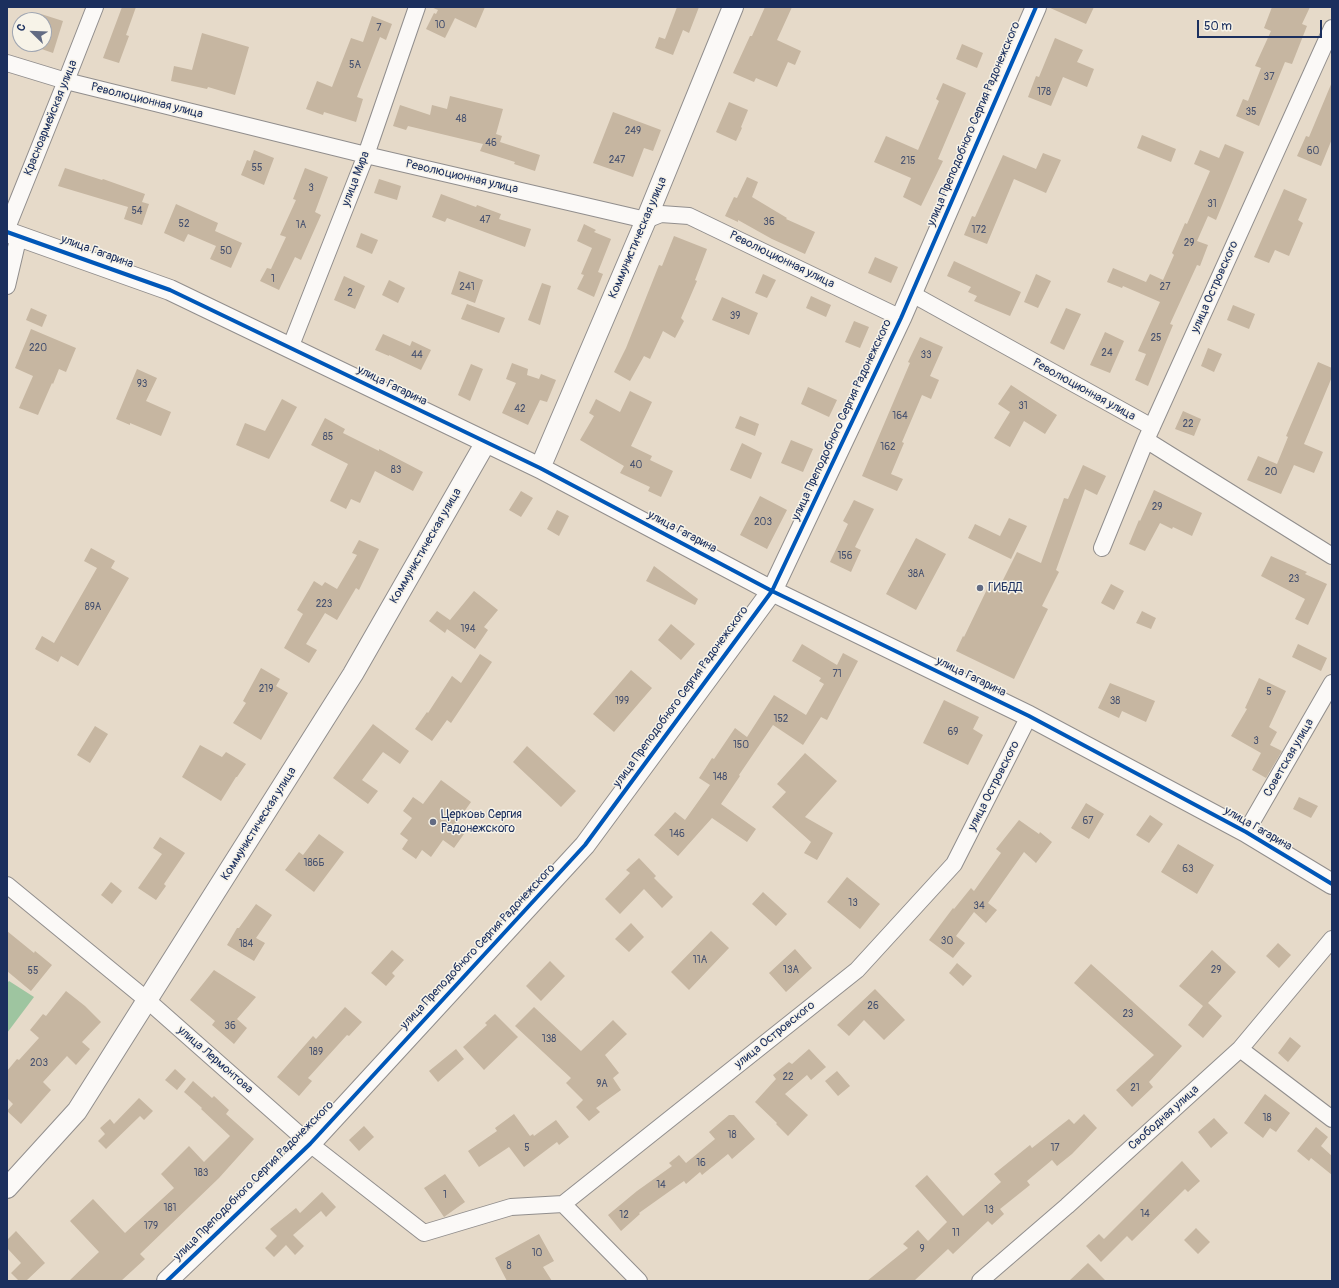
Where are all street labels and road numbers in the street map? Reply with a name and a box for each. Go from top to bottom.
street label: улица Преподобного Сергия Радонежского [924,20,1024,228]
street label: Красноармейская улица [21,58,81,178]
street label: Революционная улица [90,80,204,122]
street label: улица Мира [339,149,373,209]
street label: Революционная улица [404,157,520,197]
street label: Коммунистическая улица [606,175,670,301]
street label: Революционная улица [727,228,837,292]
street label: улица Гагарина [59,232,135,272]
street label: улица Островского [1188,239,1242,335]
street label: улица Преподобного Сергия Радонежского [789,317,895,523]
street label: Революционная улица [1030,356,1138,424]
street label: улица Гагарина [355,363,429,409]
street label: Коммунистическая улица [387,486,465,606]
street label: улица Гагарина [645,508,719,556]
street label: улица Преподобного Сергия Радонежского [610,604,752,790]
street label: улица Гагарина [934,654,1008,700]
street label: Советская улица [1261,716,1317,800]
street label: улица Островского [965,739,1023,833]
street label: Коммунистическая улица [218,765,300,883]
street label: улица Гагарина [1221,804,1295,854]
street label: улица Преподобного Сергия Радонежского [398,861,558,1033]
street label: улица Островского [732,998,818,1072]
street label: улица Лермонтова [174,1023,256,1097]
street label: Свободная улица [1126,1083,1202,1153]
street label: улица Преподобного Сергия Радонежского [171,1098,337,1264]

